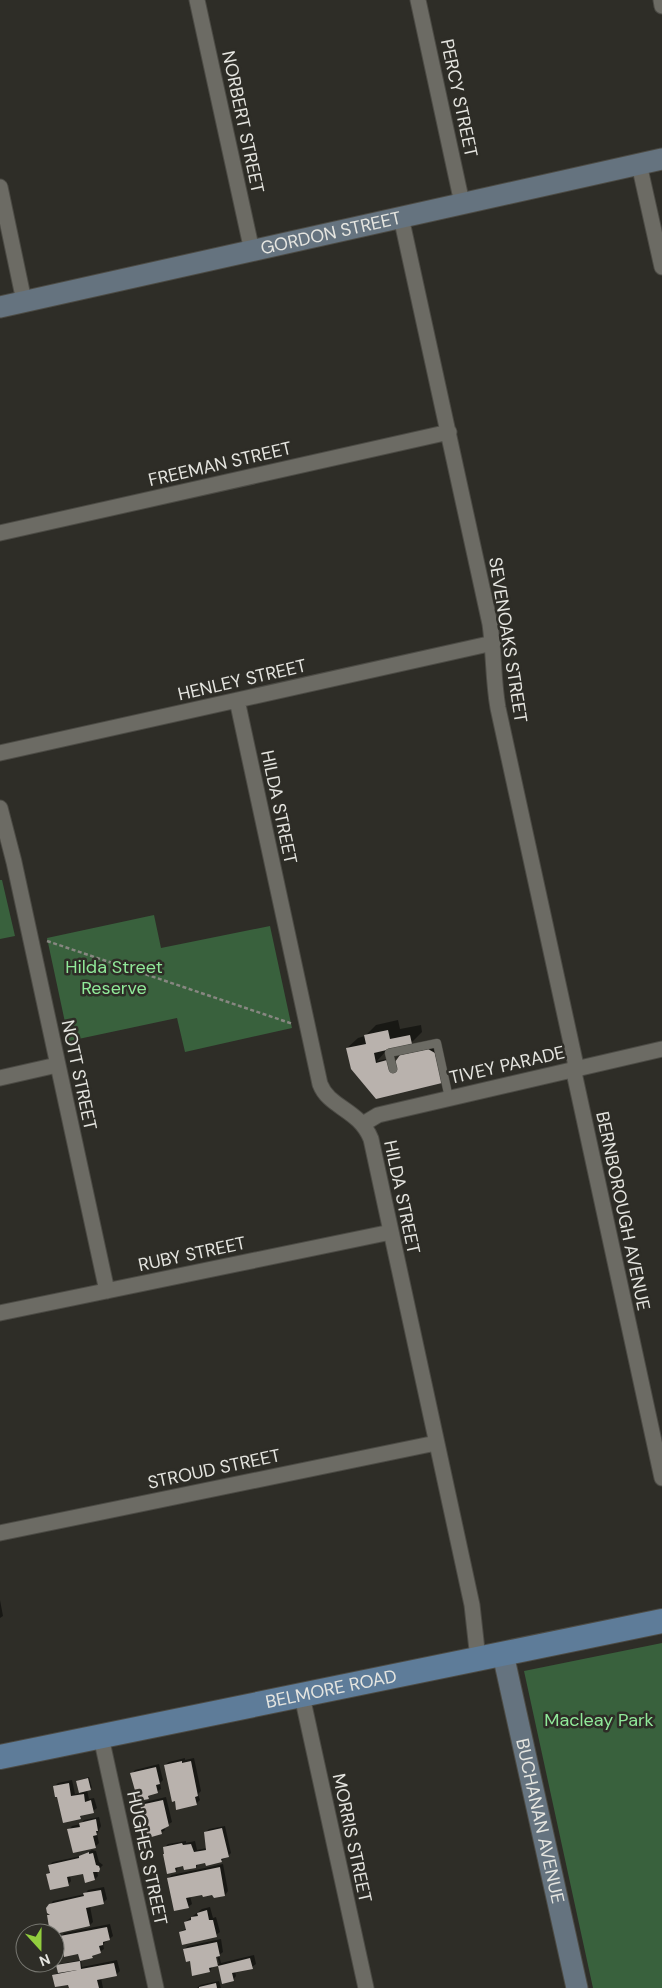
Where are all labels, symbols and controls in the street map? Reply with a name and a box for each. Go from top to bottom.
street label: PERCY STREET [435,37,483,159]
street label: NORBERT STREET [216,49,270,195]
street label: GORDON STREET [258,206,403,260]
street label: FREEMAN STREET [146,436,294,492]
street label: SEVENOAKS STREET [483,555,533,725]
street label: HENLEY STREET [175,654,309,706]
street label: HILDA STREET [255,748,303,866]
park label: Hilda Street Reserve [65,955,163,1000]
street label: NOTT STREET [56,1018,102,1132]
street label: TIVEY PARADE [447,1040,567,1090]
street label: BERNBOROUGH AVENUE [590,1109,656,1313]
street label: HILDA STREET [378,1138,426,1256]
street label: RUBY STREET [136,1231,248,1277]
street label: STROUD STREET [145,1443,283,1495]
street label: BELMORE ROAD [263,1664,399,1714]
park label: Macleay Park [544,1708,654,1732]
street label: BUCHANAN AVENUE [510,1736,570,1906]
street label: MORRIS STREET [327,1771,377,1905]
street label: HUGHES STREET [121,1789,173,1927]
north arrow [15,1923,65,1973]
text: N [37,1950,53,1970]

